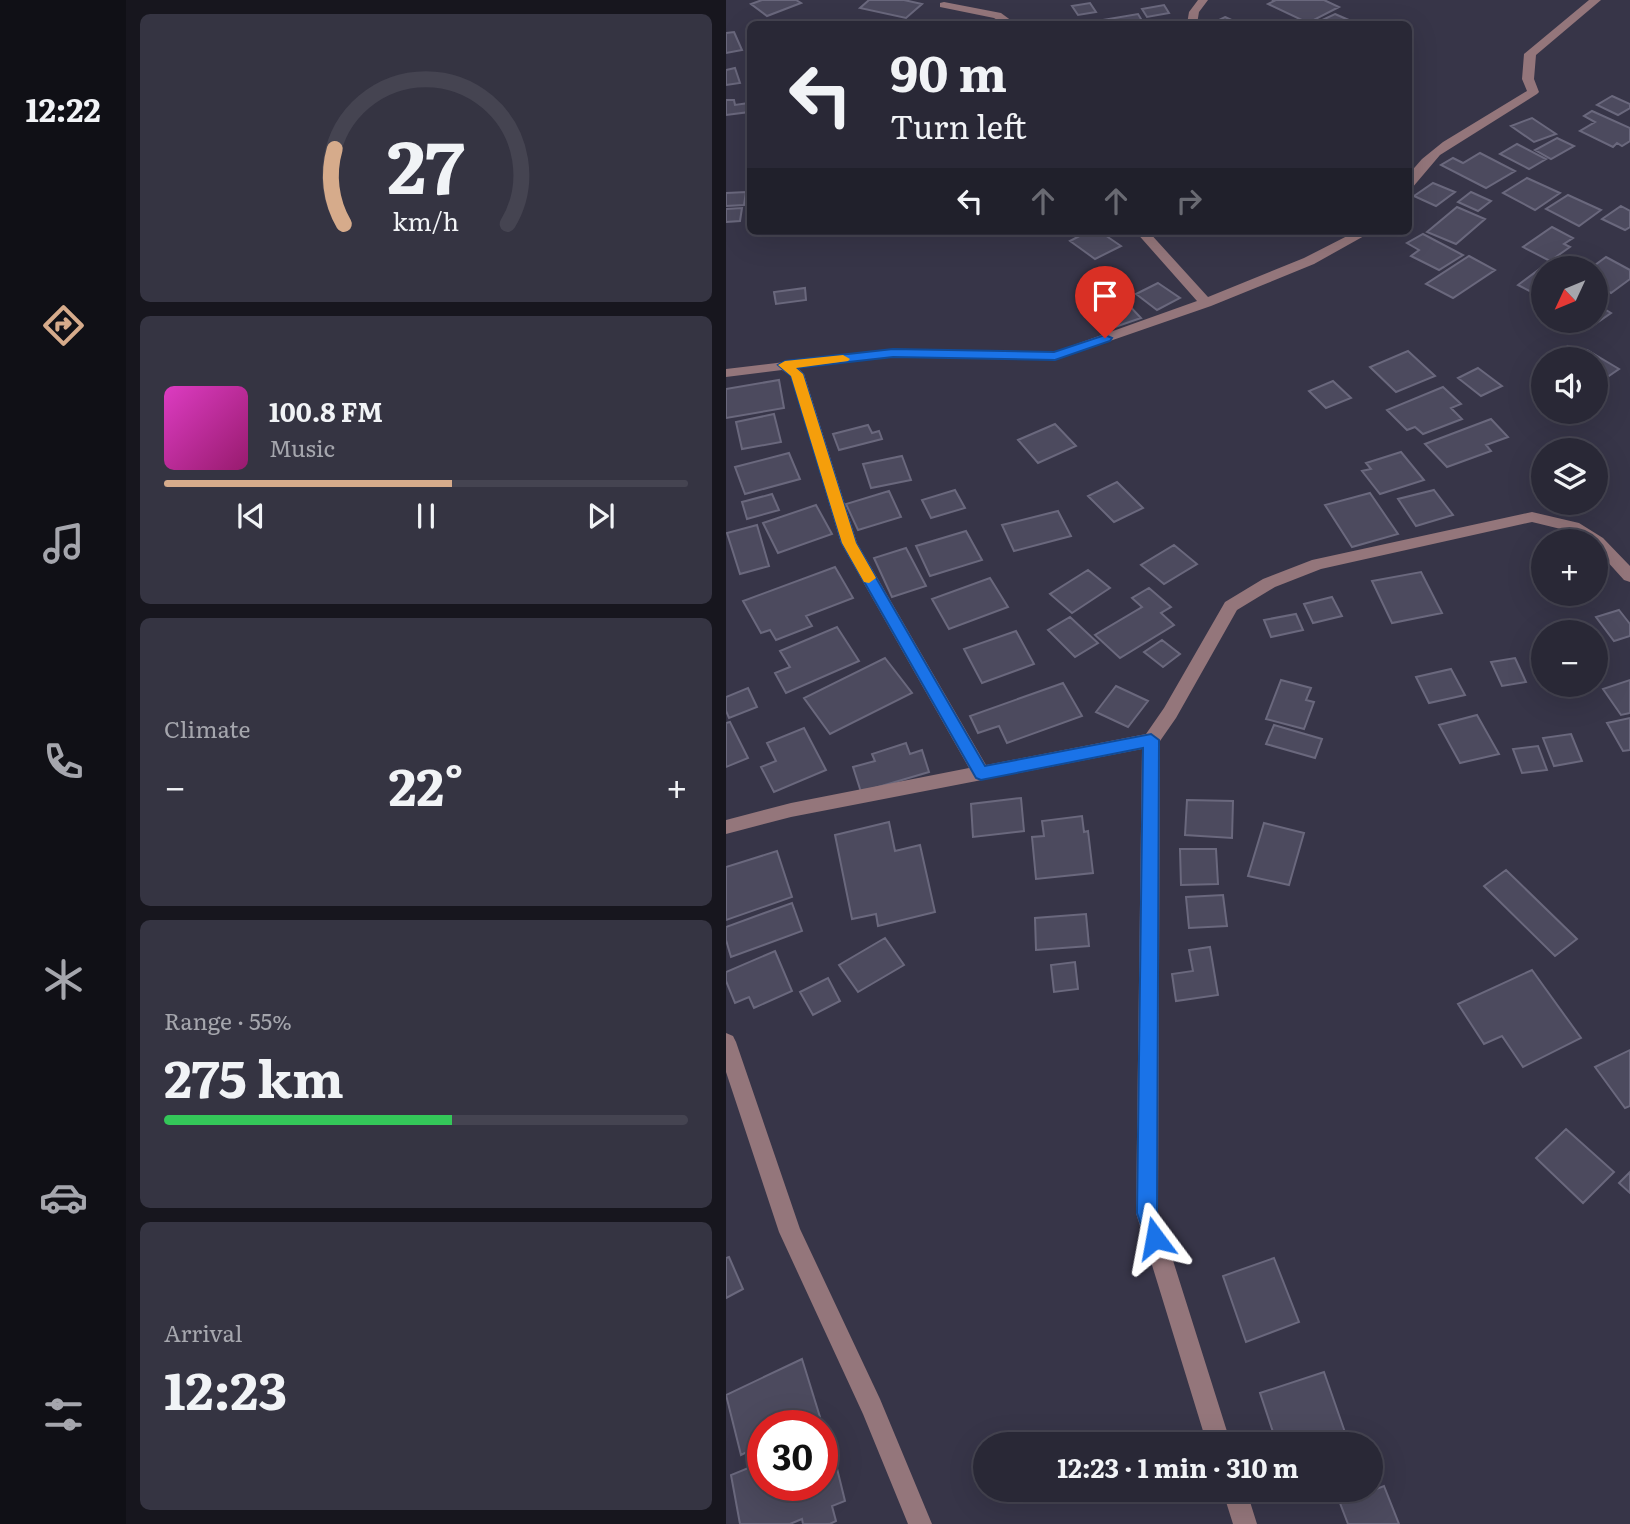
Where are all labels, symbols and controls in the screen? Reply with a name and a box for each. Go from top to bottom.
text: 90 m [890,34,1007,107]
icon: left [775,49,866,140]
text: 12:22 [25,84,101,132]
text: Turn left [890,101,1027,149]
text: 27 [387,108,465,216]
icon: left [951,182,989,220]
icon: ahead [1024,182,1062,220]
icon: ahead [1097,182,1135,220]
icon: right [1170,182,1208,220]
text: km/h [393,202,459,239]
north arrow [1531,256,1608,332]
map controls [1531,256,1608,697]
pin [1075,266,1135,338]
icon: arrive [1086,277,1124,315]
icon: directions [39,301,88,350]
button: sound [1531,347,1608,424]
text: 100.8 FM [269,391,383,430]
text: Music [269,430,335,464]
button: layers [1531,438,1608,515]
icon: previous [232,497,270,535]
icon: pause [407,497,445,535]
icon: next [582,497,620,535]
icon: music [39,519,88,568]
button: + [1531,529,1608,606]
button: − [1531,620,1608,697]
text: Climate [164,711,250,745]
icon: phone [39,737,88,786]
text: 22° [388,745,464,822]
text: − [164,756,186,813]
text: + [666,756,688,813]
icon: climate [39,955,88,1004]
text: Range · 55% [164,1003,292,1037]
text: 275 km [164,1037,344,1114]
icon: car [39,1173,88,1222]
position arrow [1118,1201,1192,1275]
text: Arrival [164,1315,243,1349]
text: 12:23 [164,1349,287,1426]
icon: filters [39,1390,88,1439]
speed limit sign: 30 [747,1410,838,1501]
text: 12:23 · 1 min · 310 m [1057,1447,1299,1486]

